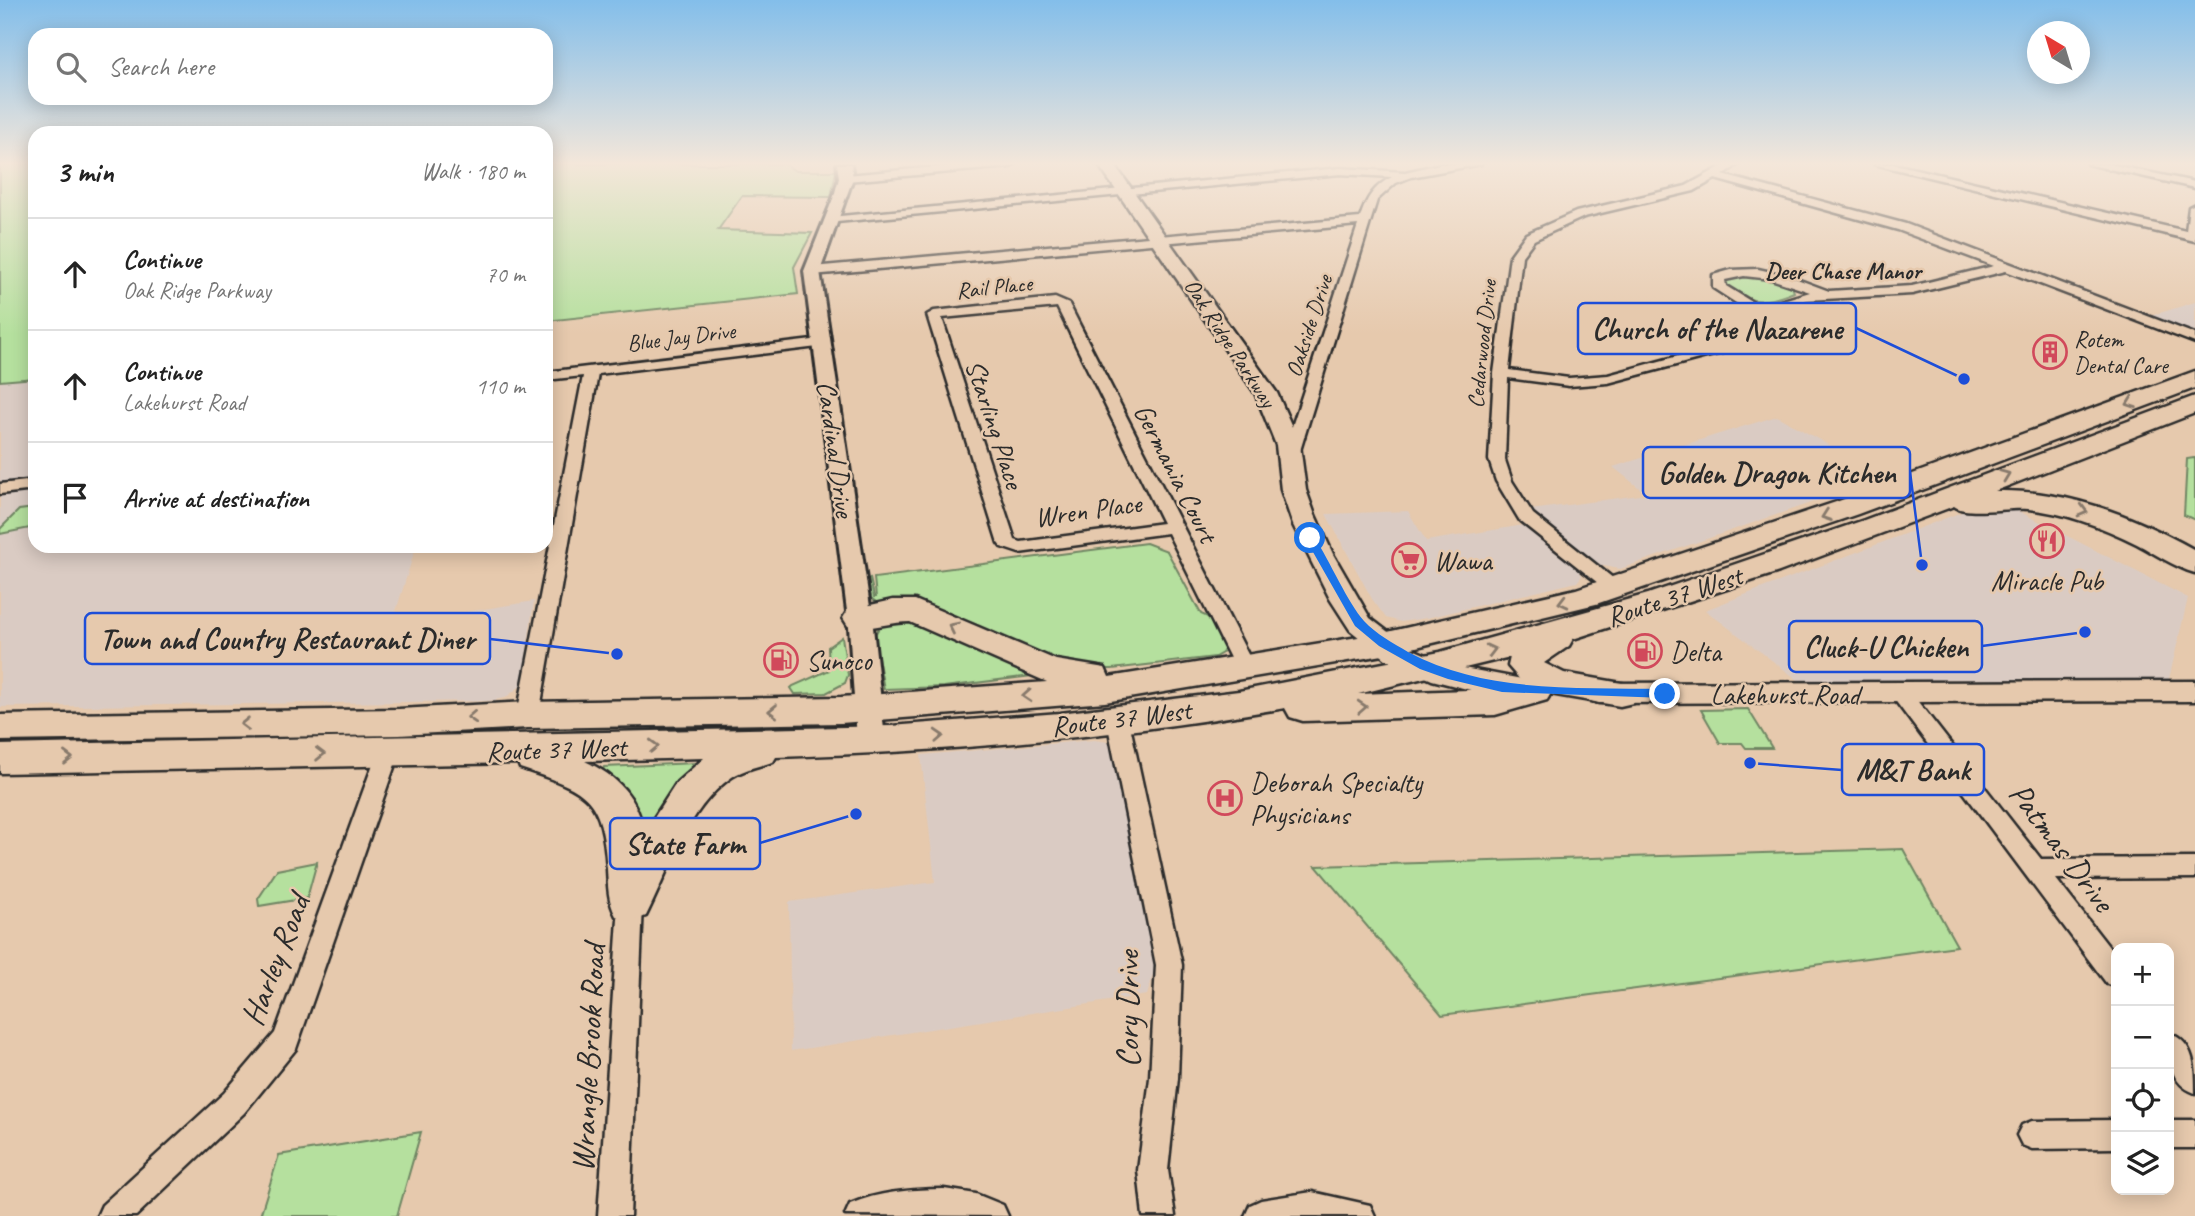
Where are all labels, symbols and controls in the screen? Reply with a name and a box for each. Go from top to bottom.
north arrow [2027,21,2090,84]
search box [28,28,553,105]
icon: search [52,48,90,86]
text: Search here [108,50,214,83]
text: 3 min [56,153,113,191]
text: Walk · 180 m [421,157,525,186]
text: Continue [123,243,201,276]
icon: ahead [56,255,94,293]
district label: Deer Chase Manor [1765,256,1923,286]
text: 70 m [486,260,525,289]
street label: Rail Place [955,268,1035,305]
street label: Oakside Drive [1279,270,1340,381]
street label: Oak Ridge Parkway [1178,273,1284,415]
text: Oak Ridge Parkway [123,276,271,305]
street label: Cedarwood Drive [1461,277,1503,409]
callout: Church of the Nazarene [1578,303,1856,354]
text: Church of the Nazarene [1592,310,1845,348]
street label: Blue Jay Drive [625,316,738,358]
place label: Rotem Dental Care [2074,325,2169,380]
building icon: Rotem Dental Care [2031,333,2069,371]
text: Continue [123,355,201,388]
street label: Starling Place [958,355,1033,495]
icon: ahead [56,367,94,405]
text: 110 m [476,372,525,401]
street label: Cardinal Drive [809,379,863,521]
text: Lakehurst Road [123,388,245,417]
one-way arrow [2126,394,2138,408]
street label: Germania Court [1126,398,1227,551]
callout: Golden Dragon Kitchen [1643,447,1910,498]
text: Golden Dragon Kitchen [1658,454,1897,492]
one-way arrow [1999,469,2011,483]
icon: arrive [56,479,94,517]
text: Arrive at destination [123,482,309,515]
street label: Wren Place [1033,485,1145,535]
one-way arrow [2077,503,2089,518]
one-way arrow [1820,508,1832,522]
route start [1294,522,1325,553]
restaurant icon: Miracle Pub [2028,522,2066,560]
supermarket icon: Wawa [1390,541,1428,579]
place label: Wawa [1434,543,1494,578]
street label: Route 37 West [1602,557,1749,634]
place label: Miracle Pub [1991,563,2105,598]
one-way arrow [1557,594,1569,608]
callout: Town and Country Restaurant Diner [85,613,490,664]
text: Town and Country Restaurant Diner [100,620,478,659]
one-way arrow [948,621,960,635]
callout: Cluck-U Chicken [1789,621,1982,672]
text: Cluck-U Chicken [1804,628,1970,666]
fuel station icon: Delta [1626,632,1664,670]
place label: Delta [1670,634,1723,669]
fuel station icon: Sunoco [762,641,800,679]
place label: Sunoco [806,643,874,678]
one-way arrow [1485,644,1497,658]
street label: Lakehurst Road [1710,677,1864,712]
route end [1649,678,1680,709]
one-way arrow [1021,688,1032,703]
street label: Route 37 West [1049,692,1196,744]
one-way arrow [1357,700,1368,715]
one-way arrow [767,703,778,719]
one-way arrow [466,710,477,725]
one-way arrow [239,716,249,732]
street label: Route 37 West [485,729,630,769]
one-way arrow [934,729,945,744]
one-way arrow [648,738,659,753]
callout: M&T Bank [1842,744,1984,795]
one-way arrow [315,746,326,762]
one-way arrow [63,750,74,765]
text: M&T Bank [1856,751,1973,789]
place label: Deborah Specialty Physicians [1250,765,1425,832]
street label: Patmas Drive [2000,774,2126,922]
hospital icon: Deborah Specialty Physicians [1206,779,1244,817]
callout: State Farm [610,818,760,869]
text: State Farm [625,825,748,863]
street label: Harley Road [231,884,321,1031]
street label: Wrangle Brook Road [561,938,615,1173]
map controls [2111,943,2174,1195]
button: + [2111,943,2174,1006]
street label: Cory Drive [1107,948,1149,1068]
button: − [2111,1006,2174,1069]
button: locate [2111,1069,2174,1132]
button: layers [2111,1132,2174,1195]

